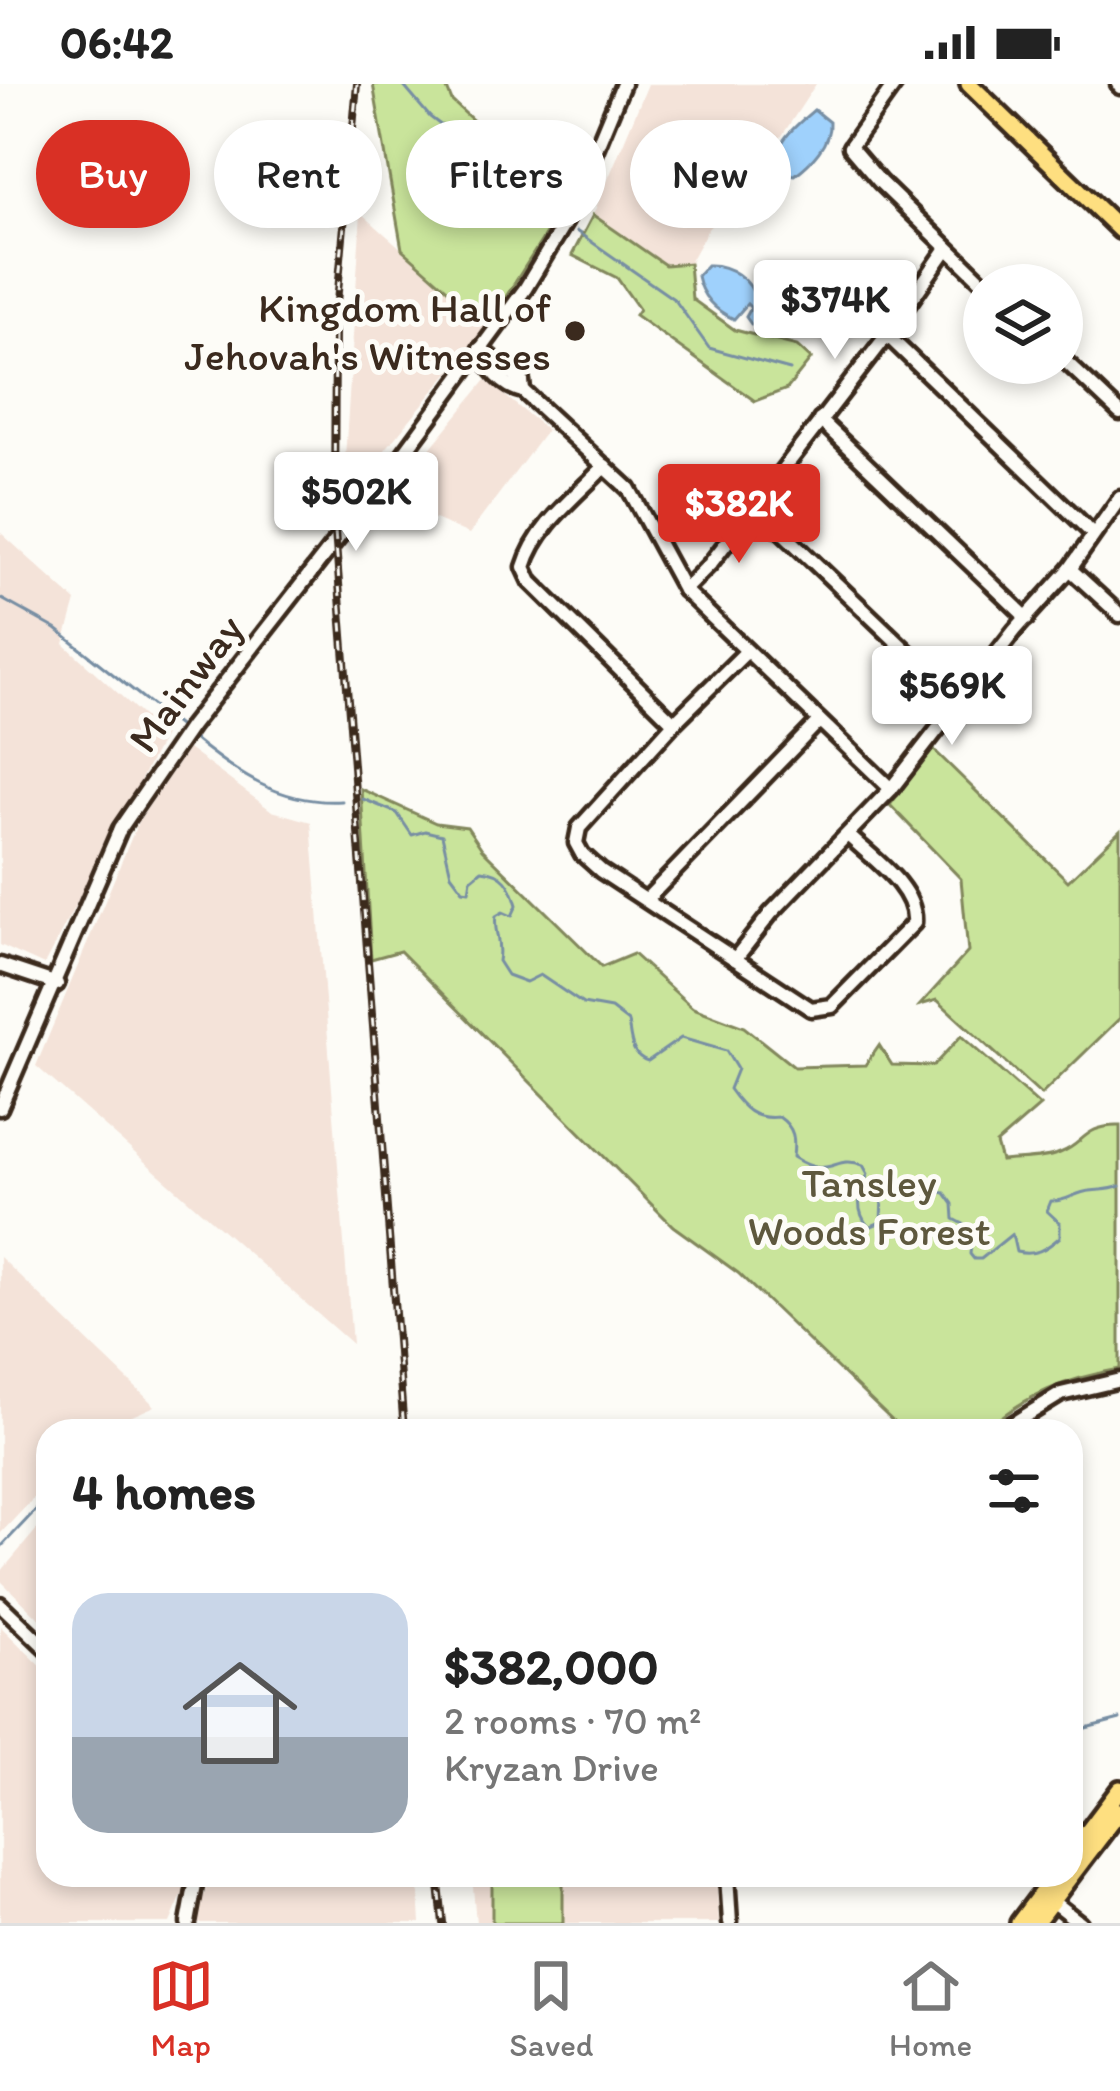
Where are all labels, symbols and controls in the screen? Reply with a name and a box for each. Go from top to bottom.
text: 06:42 [60,15,173,69]
chip: Buy [36,120,190,228]
chip: Rent [214,120,382,228]
chip: Filters [406,120,606,228]
chip: New [630,120,791,228]
pin: $374K [751,260,919,362]
map controls [963,264,1083,384]
button: layers [963,264,1083,384]
text: $374K [781,275,889,322]
place label: Kingdom Hall of Jehovah's Witnesses [184,282,551,381]
marker: Kingdom Hall of Jehovah's Witnesses [562,318,588,344]
pin: $502K [272,452,440,554]
pin: $382K [655,464,823,566]
text: $502K [301,467,411,514]
text: $382K [685,479,793,526]
street label: Mainway [117,604,254,762]
pin: $569K [868,646,1036,748]
text: $569K [899,661,1005,708]
park label: Tansley Woods Forest [748,1157,990,1256]
icon: filters [981,1458,1047,1524]
text: 4 homes [72,1461,256,1522]
text: $382,000 [444,1636,659,1697]
icon: home [168,1641,312,1785]
text: 2 rooms · 70 m² [444,1697,702,1744]
text: Kryzan Drive [444,1744,659,1791]
tab: Map [148,1953,214,2064]
tab: Saved [509,1953,594,2064]
tab: Home [889,1953,972,2064]

